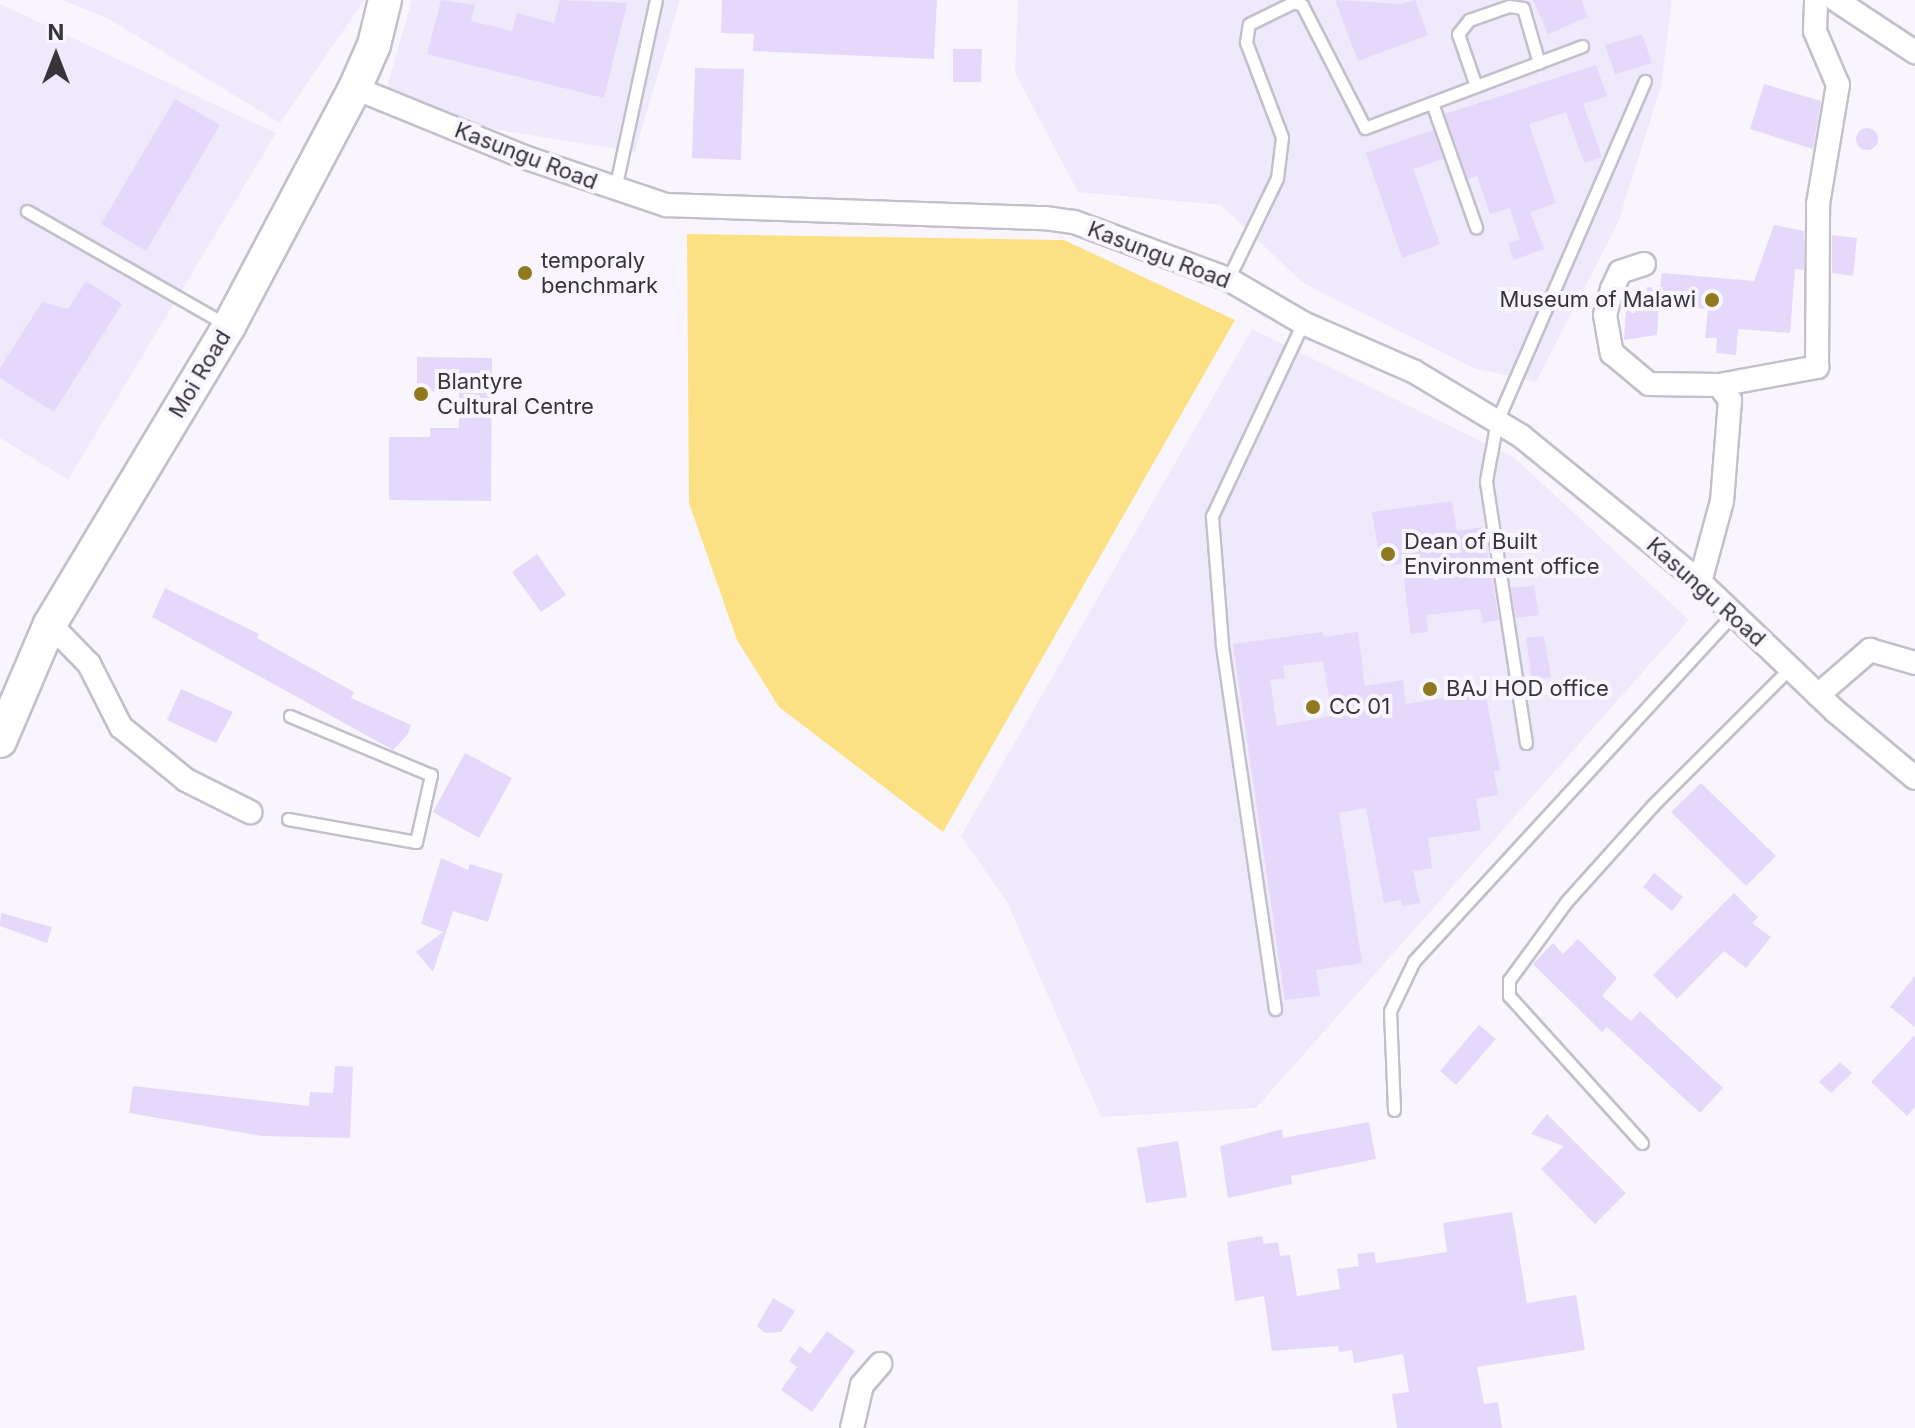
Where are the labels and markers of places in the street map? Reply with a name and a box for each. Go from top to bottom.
place label: temporaly benchmark [541,247,658,298]
marker: temporaly benchmark [516,264,534,282]
place label: Museum of Malawi [1499,287,1696,313]
marker: Museum of Malawi [1703,291,1721,309]
place label: Blantyre Cultural Centre [437,368,594,420]
marker: Blantyre Cultural Centre [412,385,430,403]
place label: Dean of Built Environment office [1404,528,1600,580]
marker: Dean of Built Environment office [1379,545,1397,563]
place label: BAJ HOD office [1446,676,1609,702]
marker: BAJ HOD office [1421,680,1439,698]
place label: CC 01 [1329,694,1390,720]
marker: CC 01 [1304,698,1322,716]

